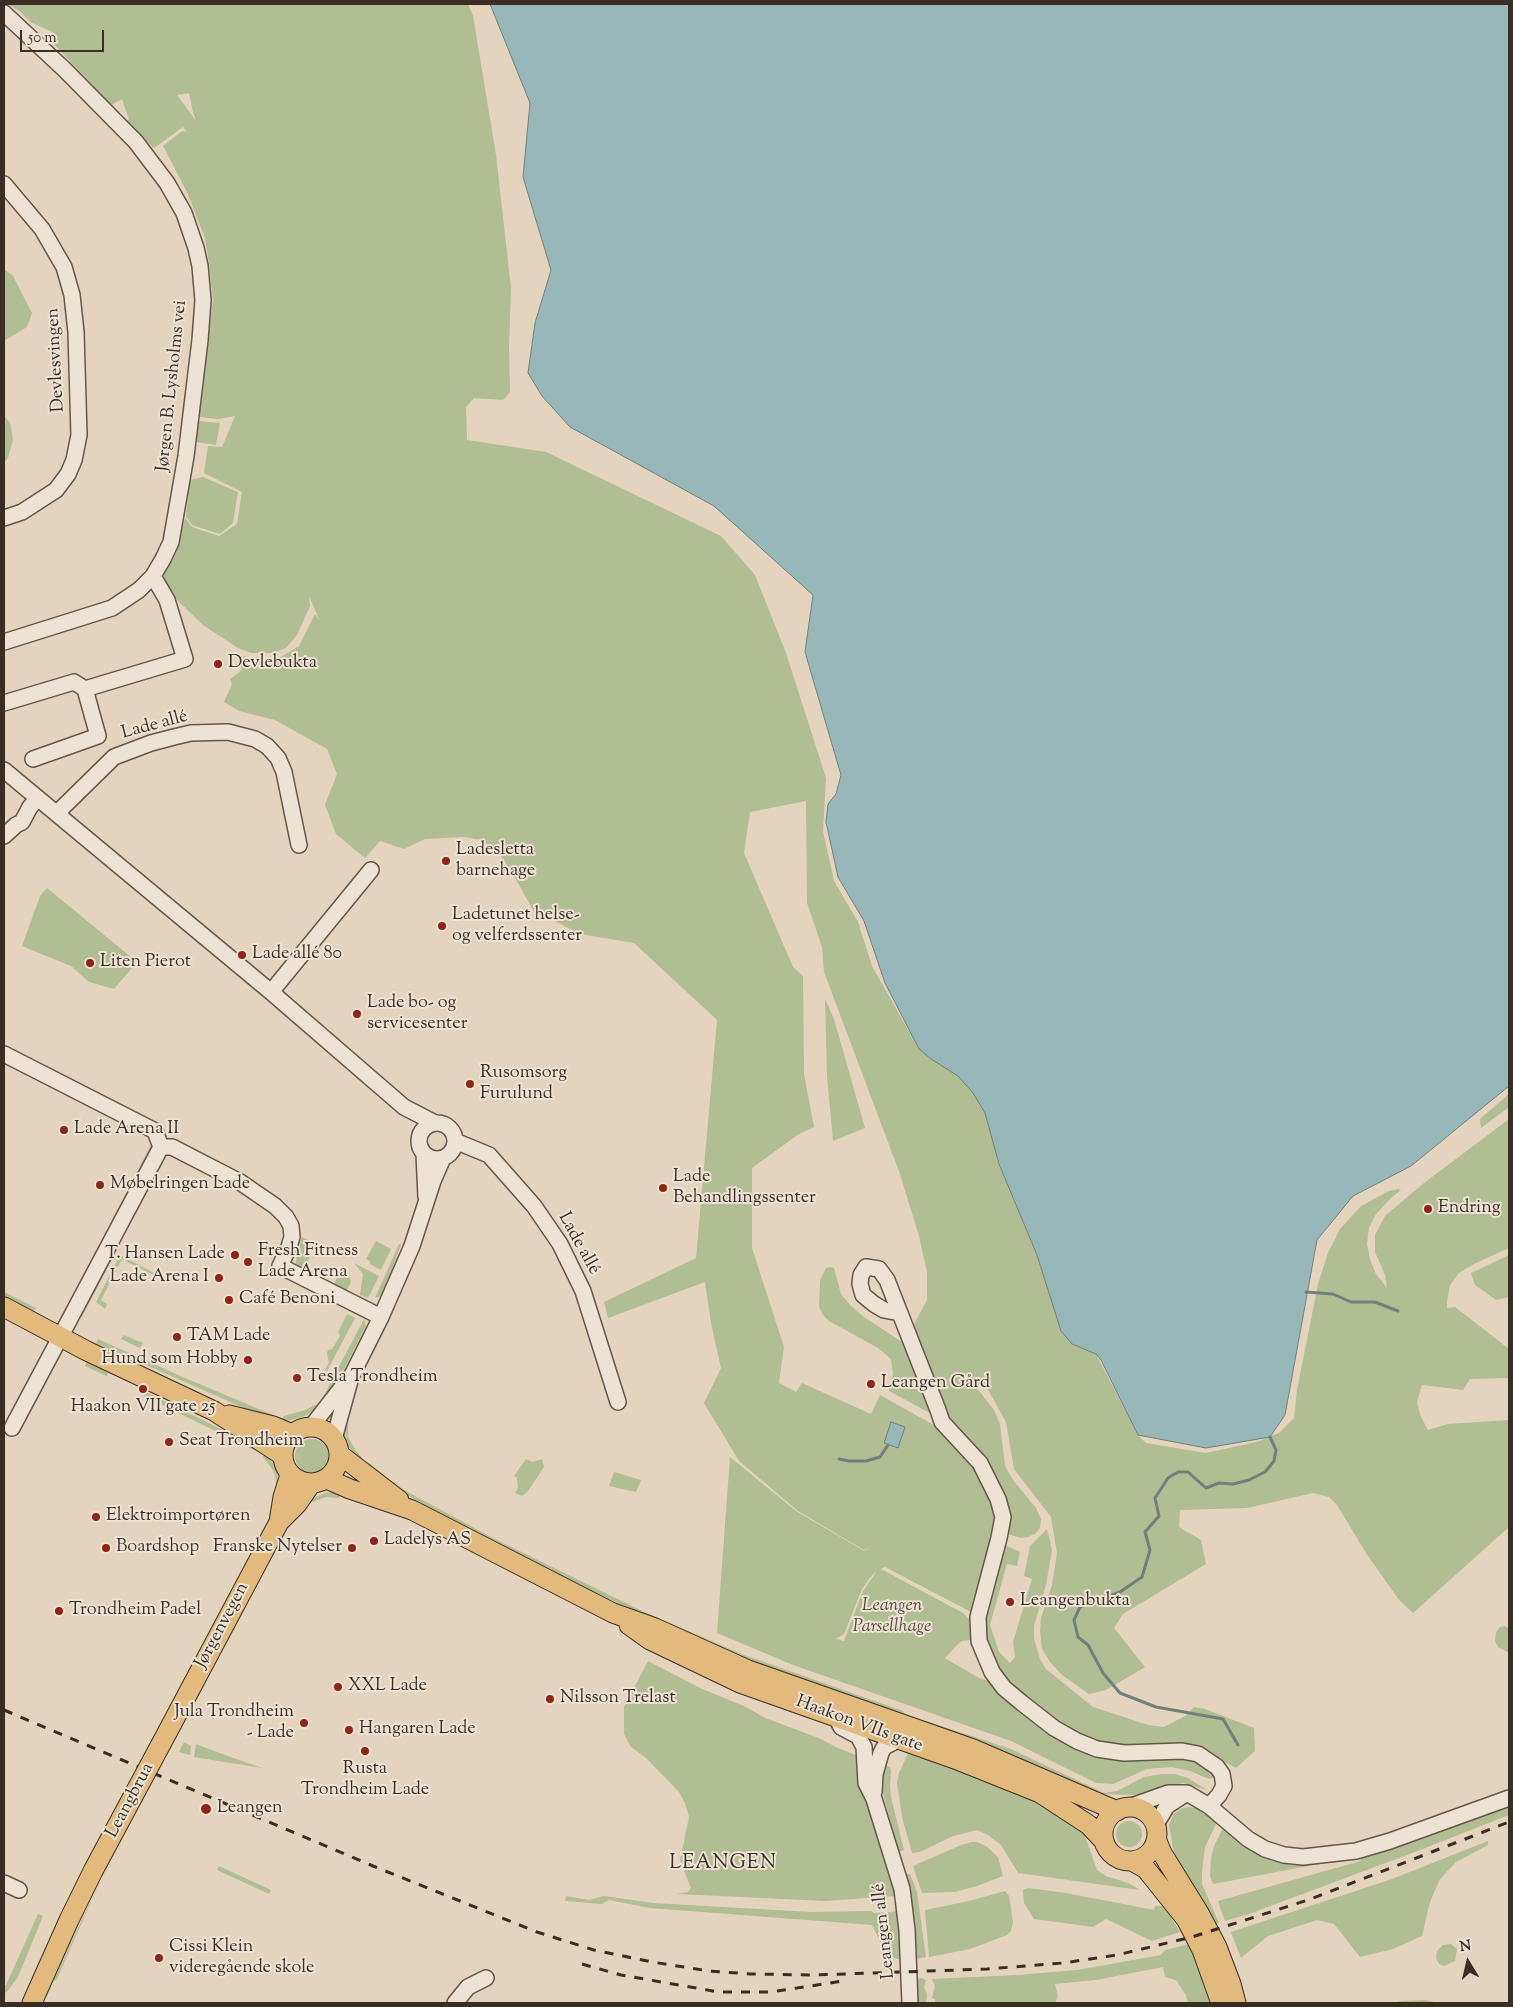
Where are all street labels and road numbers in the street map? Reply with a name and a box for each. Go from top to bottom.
street label: Jørgen B. Lysholms vei [153,299,193,473]
street label: Devlesvingen [43,307,71,413]
street label: Lade allé [120,707,190,745]
street label: Lade allé [552,1209,604,1279]
street label: Jørgenvegen [191,1579,255,1673]
street label: Haakon VIIs gate [793,1692,925,1758]
street label: Leangbrua [102,1760,160,1842]
street label: Leangen allé [869,1882,901,1980]

